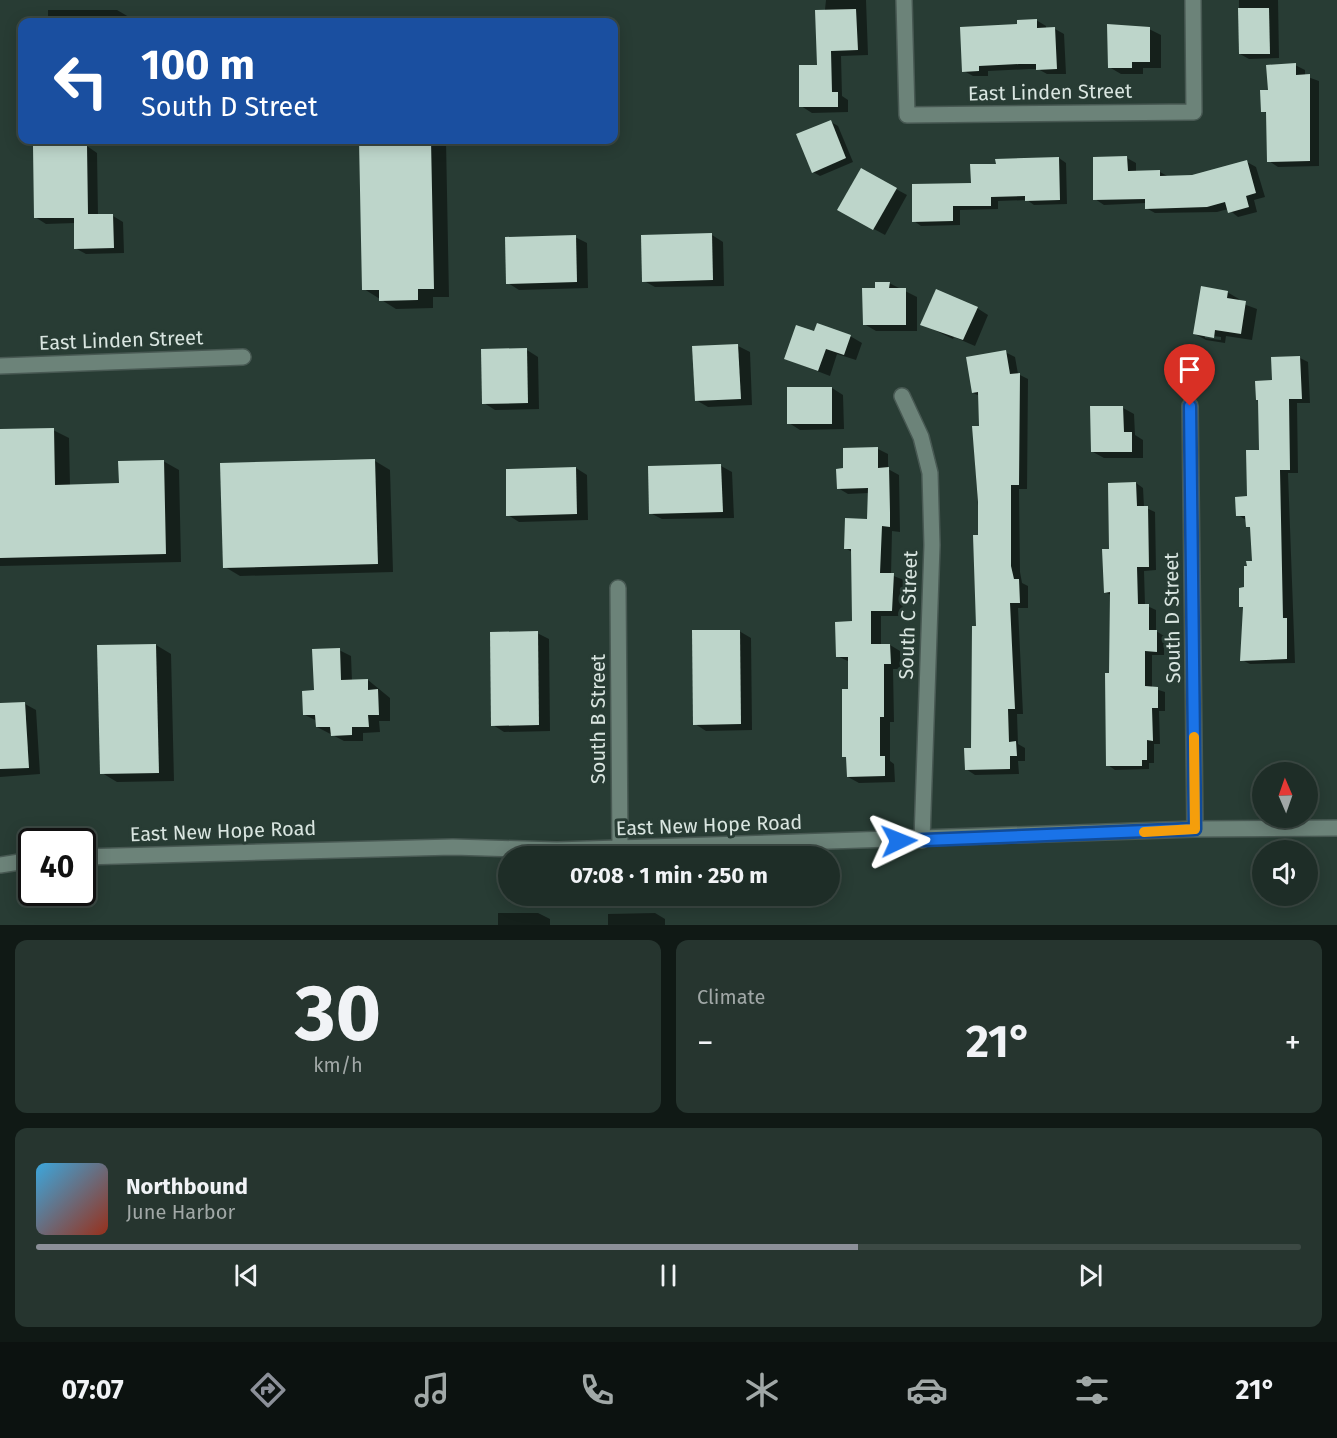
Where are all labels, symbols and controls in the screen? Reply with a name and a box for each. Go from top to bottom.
text: 100 m [141,40,255,90]
icon: left [42,42,120,120]
street label: East Linden Street [968,79,1133,105]
text: South D Street [141,91,318,123]
street label: East Linden Street [38,325,204,355]
pin [1164,344,1215,406]
icon: arrive [1173,353,1206,386]
street label: South C Street [894,549,922,680]
street label: South D Street [1159,552,1185,684]
street label: South B Street [586,653,610,784]
north arrow [1252,762,1318,828]
map controls [1252,762,1318,906]
position arrow [867,809,931,873]
street label: East New Hope Road [615,810,803,840]
street label: East New Hope Road [129,816,317,846]
speed limit sign: 40 [18,828,96,906]
button: sound [1252,840,1318,906]
text: 07:08 · 1 min · 250 m [570,862,768,889]
text: 30 [295,967,381,1061]
text: Climate [697,985,765,1009]
text: 21° [966,1015,1032,1069]
text: − [697,1023,714,1063]
text: + [1285,1023,1301,1063]
text: km/h [313,1053,363,1077]
text: Northbound [126,1173,248,1200]
text: June Harbor [126,1200,235,1224]
icon: previous [230,1259,263,1292]
icon: pause [652,1259,685,1292]
icon: next [1074,1259,1107,1292]
icon: directions [247,1369,289,1411]
icon: music [411,1369,453,1411]
icon: phone [576,1369,618,1411]
icon: climate [741,1369,783,1411]
icon: car [906,1369,948,1411]
icon: filters [1071,1369,1113,1411]
text: 07:07 [61,1374,124,1406]
text: 21° [1236,1374,1276,1406]

